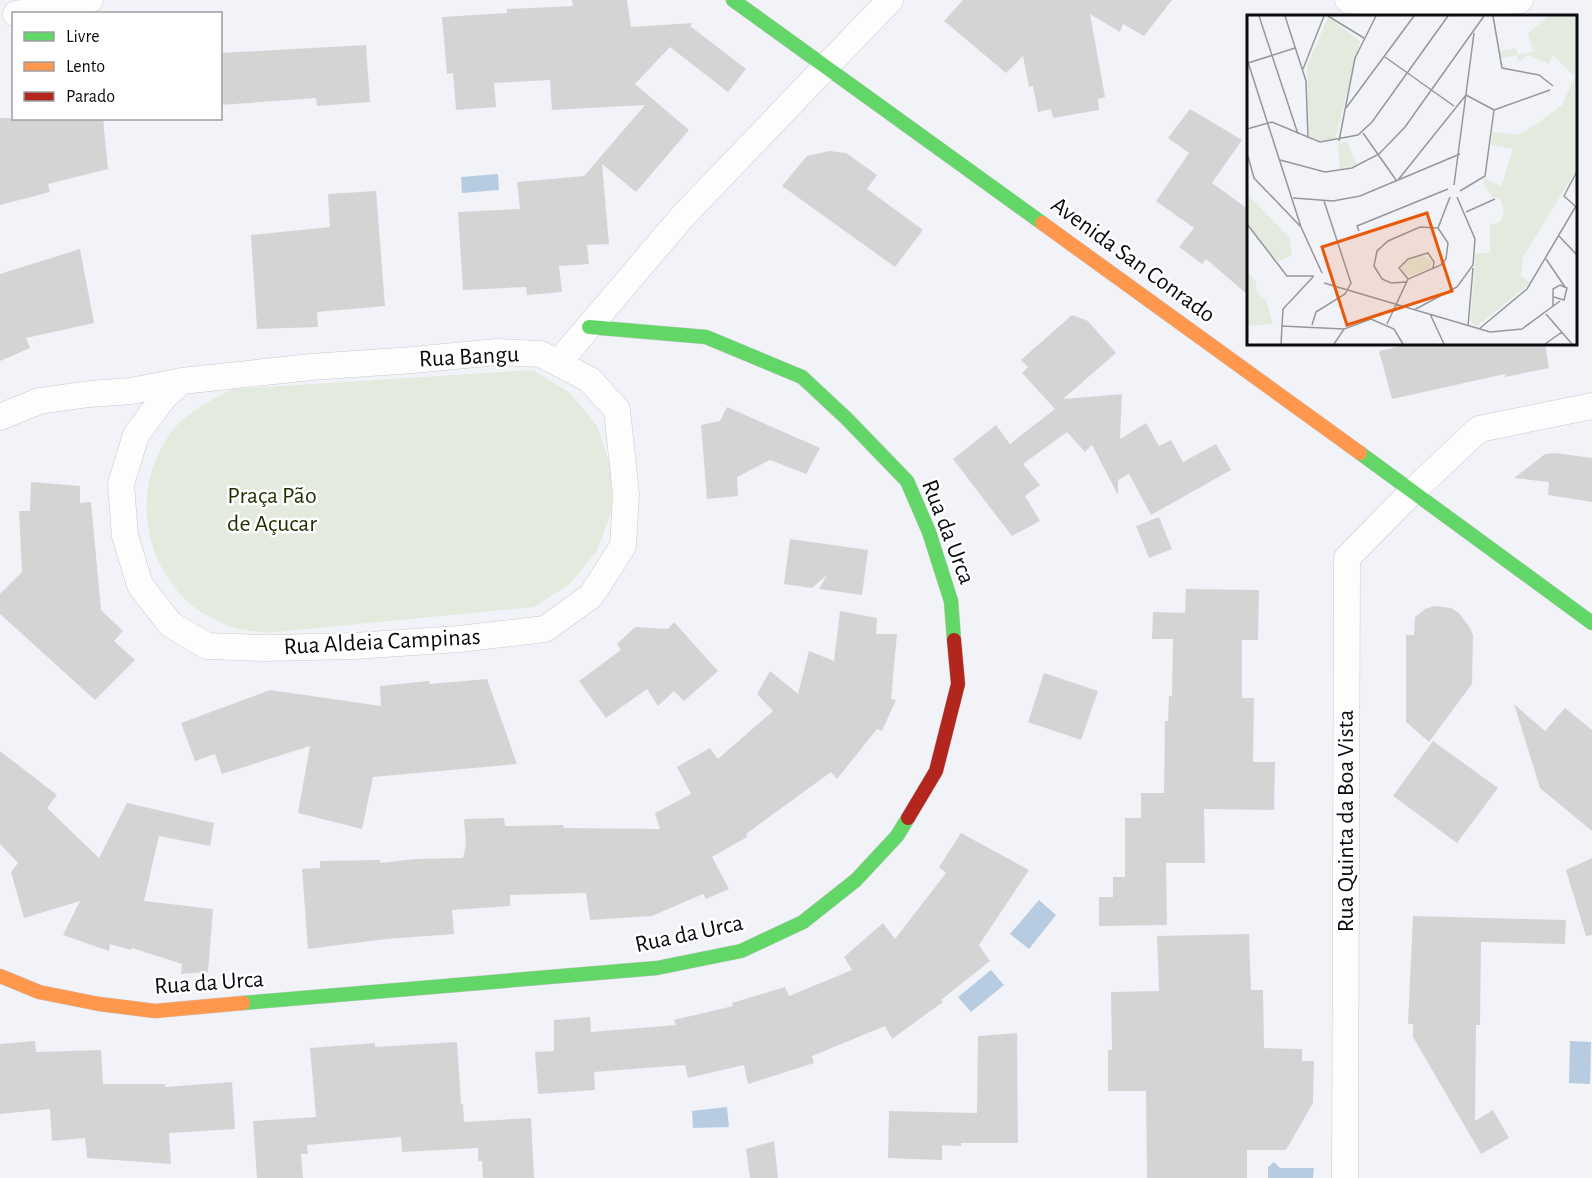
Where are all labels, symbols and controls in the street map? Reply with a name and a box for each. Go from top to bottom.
legend [12,12,222,120]
inset map [1247,15,1577,345]
text: Livre [66,28,100,46]
text: Lento [66,58,105,76]
text: Parado [66,88,115,106]
street label: Avenida San Conrado [1046,193,1220,327]
street label: Rua Bangu [418,342,520,372]
street label: Rua da Urca [917,476,979,588]
park label: Praça Pão de Açucar [227,484,317,536]
street label: Rua Aldeia Campinas [283,625,481,659]
street label: Rua Quinta da Boa Vista [1334,710,1358,932]
street label: Rua da Urca [633,911,745,957]
street label: Rua da Urca [153,967,265,999]

